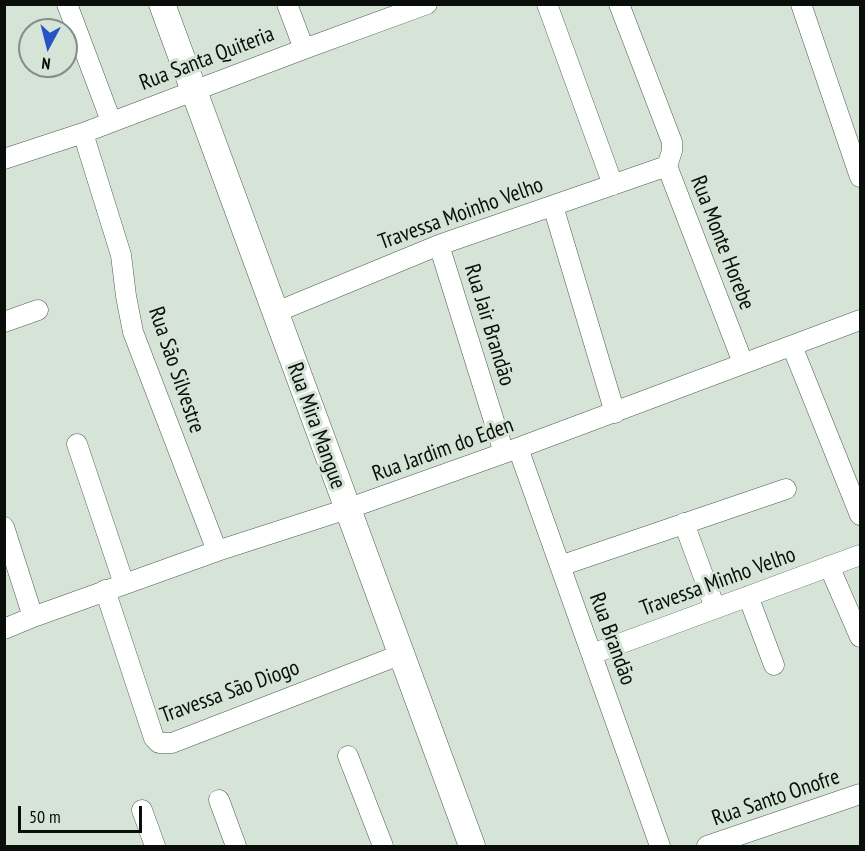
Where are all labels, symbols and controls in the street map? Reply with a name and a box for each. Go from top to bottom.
north arrow [18,18,78,78]
street label: Rua Santa Quiteria [136,21,278,97]
text: N [41,53,52,74]
street label: Travessa Moinho Velho [375,172,547,256]
street label: Rua Monte Horebe [684,172,760,314]
street label: Rua Jair Brandão [458,261,520,389]
street label: Rua São Silvestre [142,304,210,436]
street label: Rua Mira Mangue [281,359,351,493]
street label: Rua Jardim do Eden [369,412,517,488]
street label: Travessa Minho Velho [637,542,799,622]
street label: Rua Brandão [583,589,641,689]
street label: Travessa São Diogo [157,655,303,729]
street label: Rua Santo Onofre [709,764,843,832]
scale bar [21,794,146,832]
text: 50 m [29,805,61,828]

